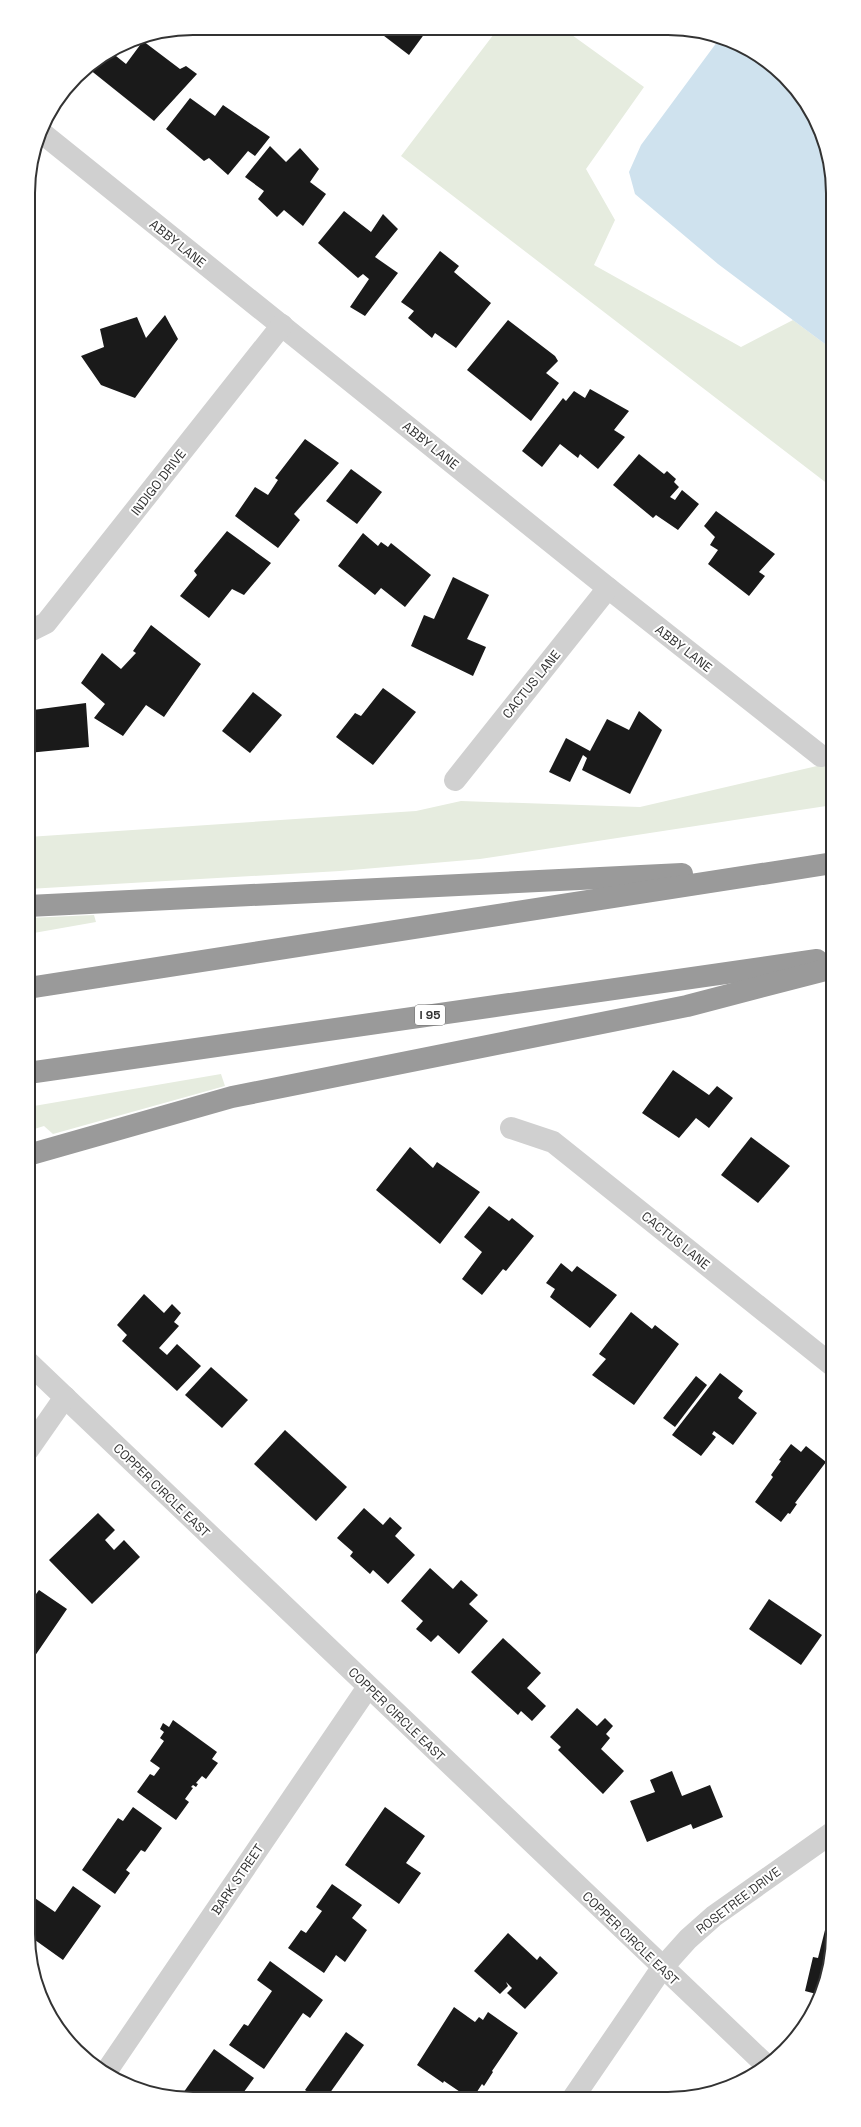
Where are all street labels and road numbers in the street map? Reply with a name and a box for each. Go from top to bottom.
street label: ABBY LANE [146,216,209,271]
street label: ABBY LANE [399,418,462,473]
street label: INDIGO DRIVE [127,446,190,519]
street label: ABBY LANE [652,621,716,676]
street label: CACTUS LANE [499,647,564,722]
road number: I 95 [415,1005,445,1025]
street label: CACTUS LANE [638,1208,713,1273]
street label: COPPER CIRCLE EAST [110,1440,214,1541]
street label: COPPER CIRCLE EAST [345,1664,449,1765]
street label: BARK STREET [207,1840,268,1918]
street label: ROSETREE DRIVE [693,1863,784,1938]
street label: COPPER CIRCLE EAST [579,1888,683,1989]

